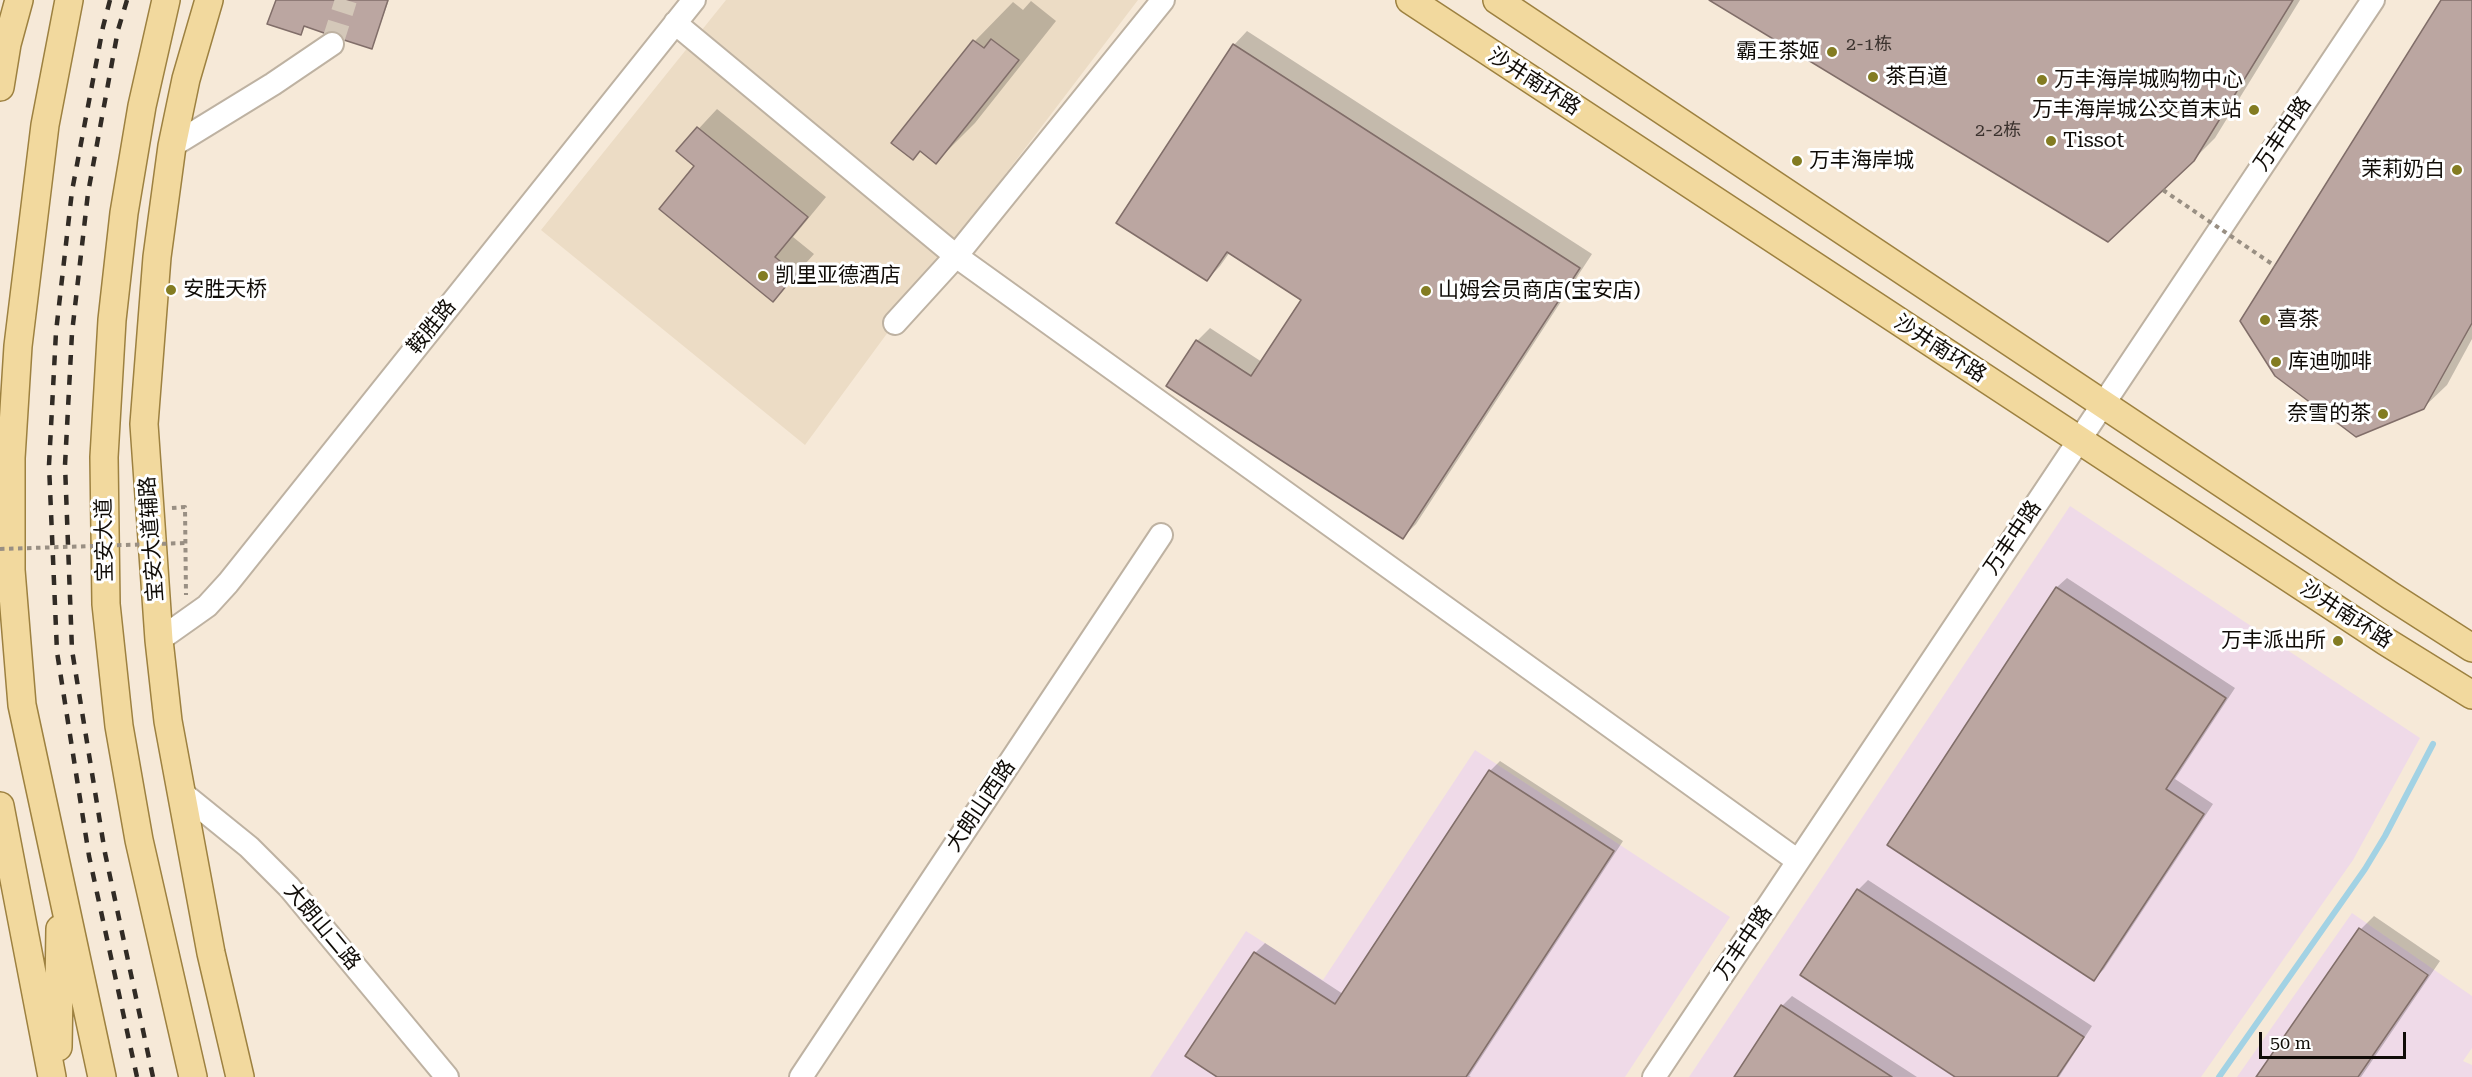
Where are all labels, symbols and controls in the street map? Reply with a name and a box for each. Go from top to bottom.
house number: 2-1栋 [1846,34,1892,56]
place label: 霸王茶姬 [1736,39,1820,65]
street label: 沙井南环路 [1483,43,1585,121]
marker: 霸王茶姬 [1825,45,1839,59]
place label: 茶百道 [1885,64,1948,90]
place label: 万丰海岸城购物中心 [2054,67,2243,93]
marker: 茶百道 [1866,70,1880,84]
marker: 万丰海岸城购物中心 [2035,73,2049,87]
street label: 万丰中路 [2249,92,2317,176]
place label: 万丰海岸城公交首末站 [2032,97,2242,123]
marker: 万丰海岸城公交首末站 [2247,103,2261,117]
house number: 2-2栋 [1975,120,2021,142]
place label: Tissot [2063,128,2124,154]
marker: Tissot [2044,134,2058,148]
place label: 万丰海岸城 [1809,148,1914,174]
marker: 万丰海岸城 [1790,154,1804,168]
place label: 茉莉奶白 [2361,157,2445,183]
marker: 茉莉奶白 [2450,163,2464,177]
place label: 凯里亚德酒店 [775,263,901,289]
marker: 凯里亚德酒店 [756,269,770,283]
place label: 安胜天桥 [183,277,267,303]
place label: 山姆会员商店(宝安店) [1438,278,1641,304]
marker: 安胜天桥 [164,283,178,297]
marker: 山姆会员商店(宝安店) [1419,284,1433,298]
street label: 鞍胜路 [402,295,462,359]
place label: 喜茶 [2277,307,2319,333]
street label: 沙井南环路 [1889,310,1991,388]
marker: 喜茶 [2258,313,2272,327]
place label: 库迪咖啡 [2288,349,2372,375]
marker: 库迪咖啡 [2269,355,2283,369]
place label: 奈雪的茶 [2287,401,2371,427]
marker: 奈雪的茶 [2376,407,2390,421]
street label: 宝安大道辅路 [135,475,169,603]
street label: 万丰中路 [1979,496,2047,580]
street label: 宝安大道 [92,498,118,582]
street label: 沙井南环路 [2295,576,2397,654]
place label: 万丰派出所 [2221,628,2326,654]
marker: 万丰派出所 [2331,634,2345,648]
street label: 大朗山西路 [941,755,1021,857]
street label: 大朗山二路 [279,879,365,975]
street label: 万丰中路 [1710,901,1778,985]
scale bar [2262,1020,2409,1058]
text: 50 m [2270,1032,2311,1053]

